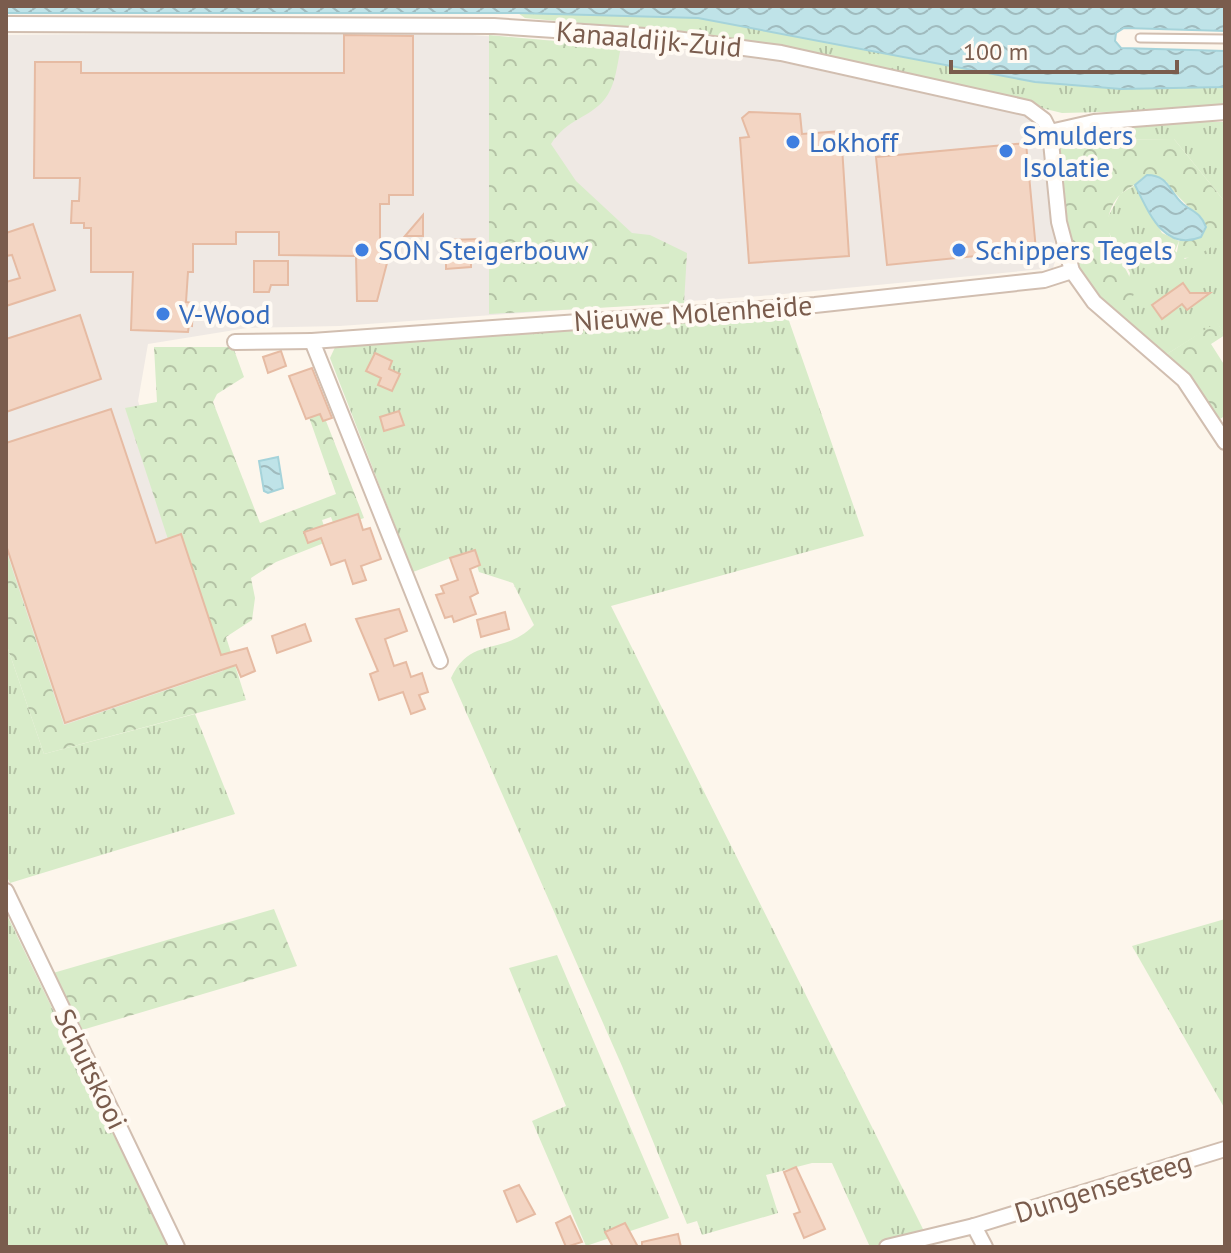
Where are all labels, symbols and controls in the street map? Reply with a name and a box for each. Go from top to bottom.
street label: Kanaaldijk-Zuid [555,12,743,65]
scale bar [951,24,1177,74]
text: 100 m [963,36,1028,67]
place label: Smulders Isolatie [1022,116,1133,185]
place label: Lokhoff [809,123,899,160]
marker: Lokhoff [784,133,802,151]
marker: Smulders Isolatie [997,142,1015,160]
place label: SON Steigerbouw [378,231,589,268]
place label: Schippers Tegels [975,231,1173,268]
marker: SON Steigerbouw [353,241,371,259]
marker: Schippers Tegels [950,241,968,259]
street label: Nieuwe Molenheide [573,286,813,339]
place label: V-Wood [178,295,271,332]
marker: V-Wood [154,305,172,323]
street label: Schutskooi [46,1002,137,1135]
street label: Dungensesteeg [1010,1142,1196,1231]

